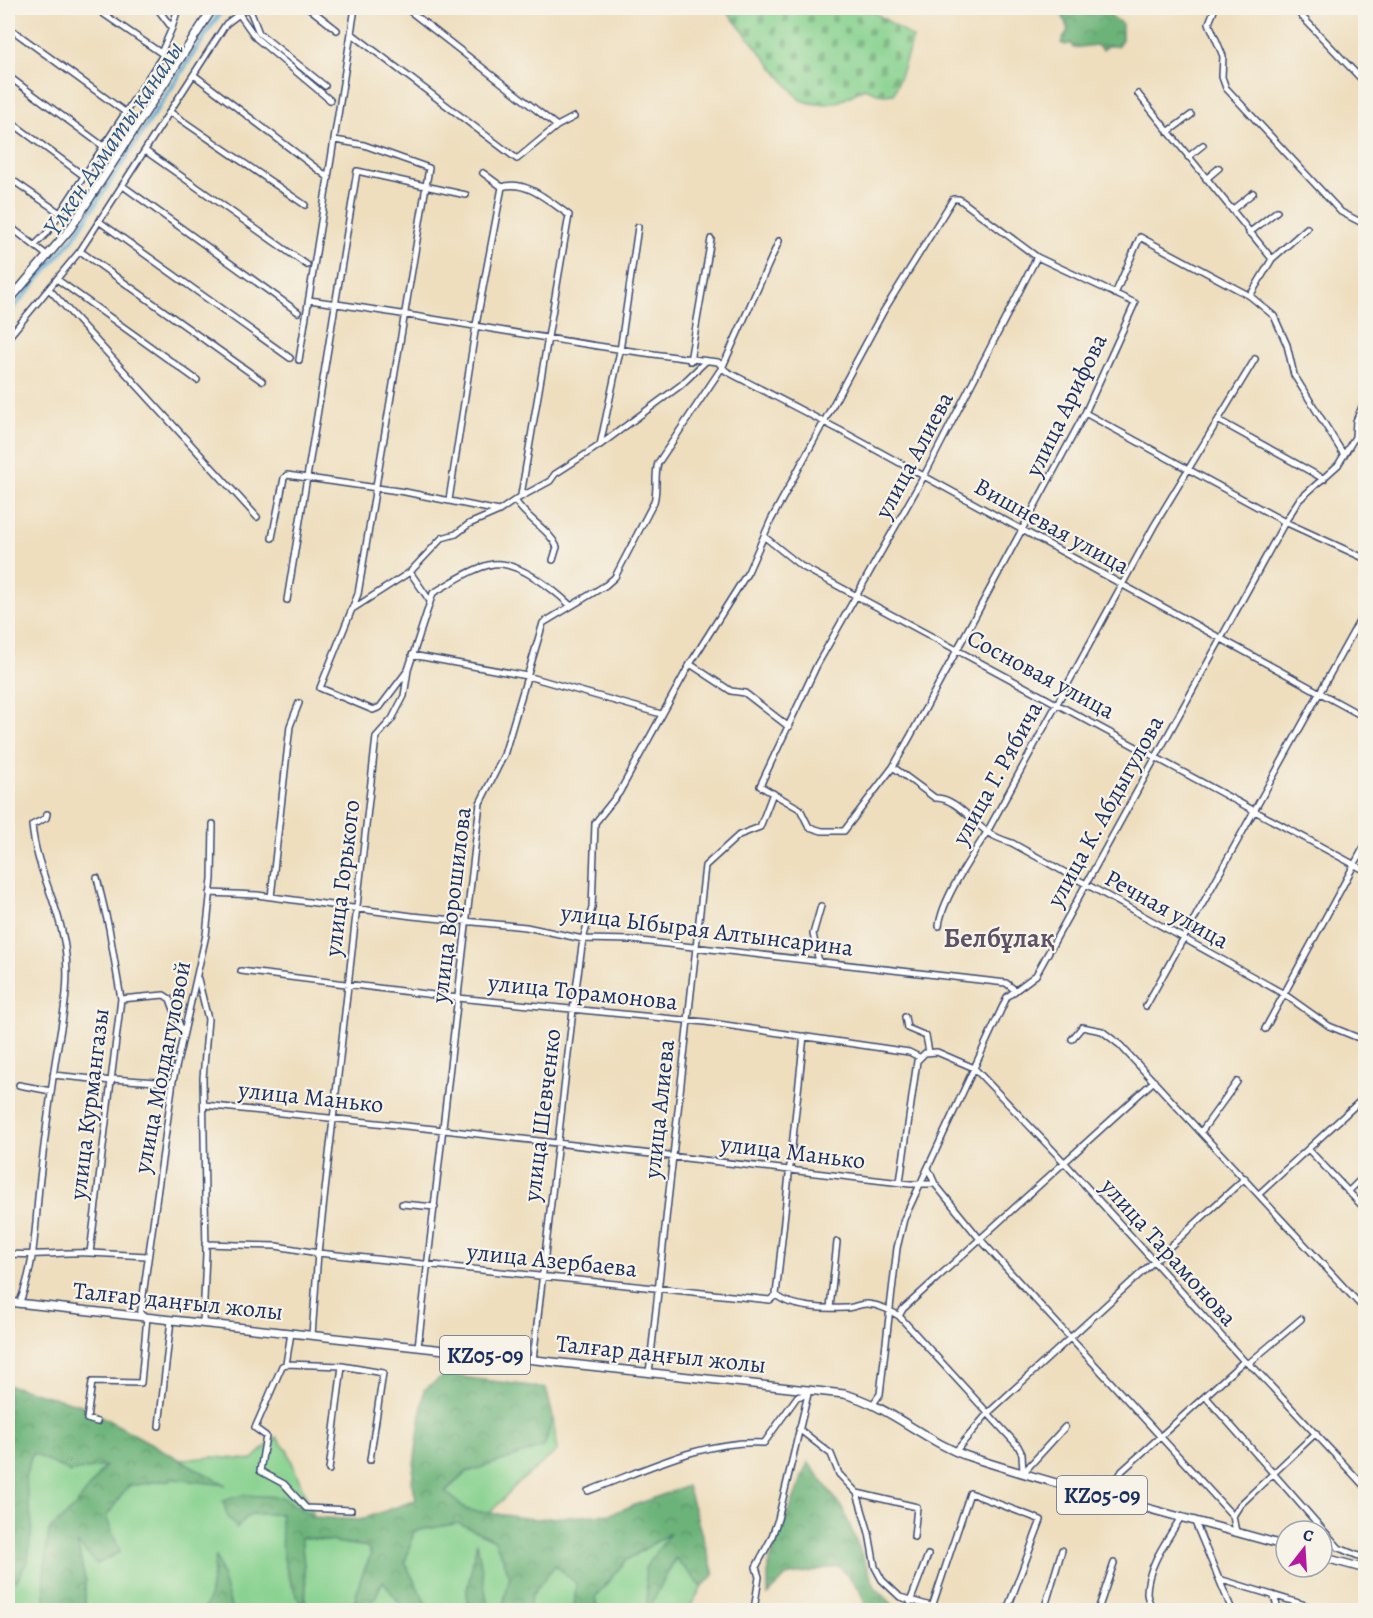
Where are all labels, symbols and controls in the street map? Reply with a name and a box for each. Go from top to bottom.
water label: Үлкен Алматы каналы [35,34,192,243]
street label: улица Арифова [1017,328,1114,483]
street label: улица Алиева [867,386,961,525]
street label: Вишневая улица [969,470,1135,582]
street label: Сосновая улица [961,622,1121,726]
street label: улица Г. Рябича [944,695,1050,852]
street label: улица К. Абдыгулова [1039,709,1171,913]
street label: улица Горького [316,798,367,959]
street label: улица Ворошилова [423,805,479,1006]
street label: Речная улица [1099,862,1235,956]
street label: улица Ыбырая Алтынсарина [558,896,855,964]
district label: Белбұлақ [943,920,1055,956]
street label: улица Молдагуловой [126,958,198,1177]
street label: улица Торамонова [486,966,679,1018]
street label: улица Курмангазы [61,1006,117,1203]
street label: улица Шевченко [515,1027,568,1204]
street label: улица Алиева [636,1038,682,1181]
street label: улица Манько [236,1073,385,1121]
street label: улица Манько [718,1127,867,1177]
street label: улица Тарамонова [1093,1170,1244,1333]
street label: улица Азербаева [464,1235,639,1285]
street label: Талғар даңғыл жолы [71,1274,285,1328]
street label: Талғар даңғыл жолы [554,1327,768,1381]
road number: KZ05-09 [440,1336,530,1374]
road number: KZ05-09 [1057,1476,1147,1514]
north arrow [1274,1519,1334,1579]
text: С [1300,1524,1316,1548]

